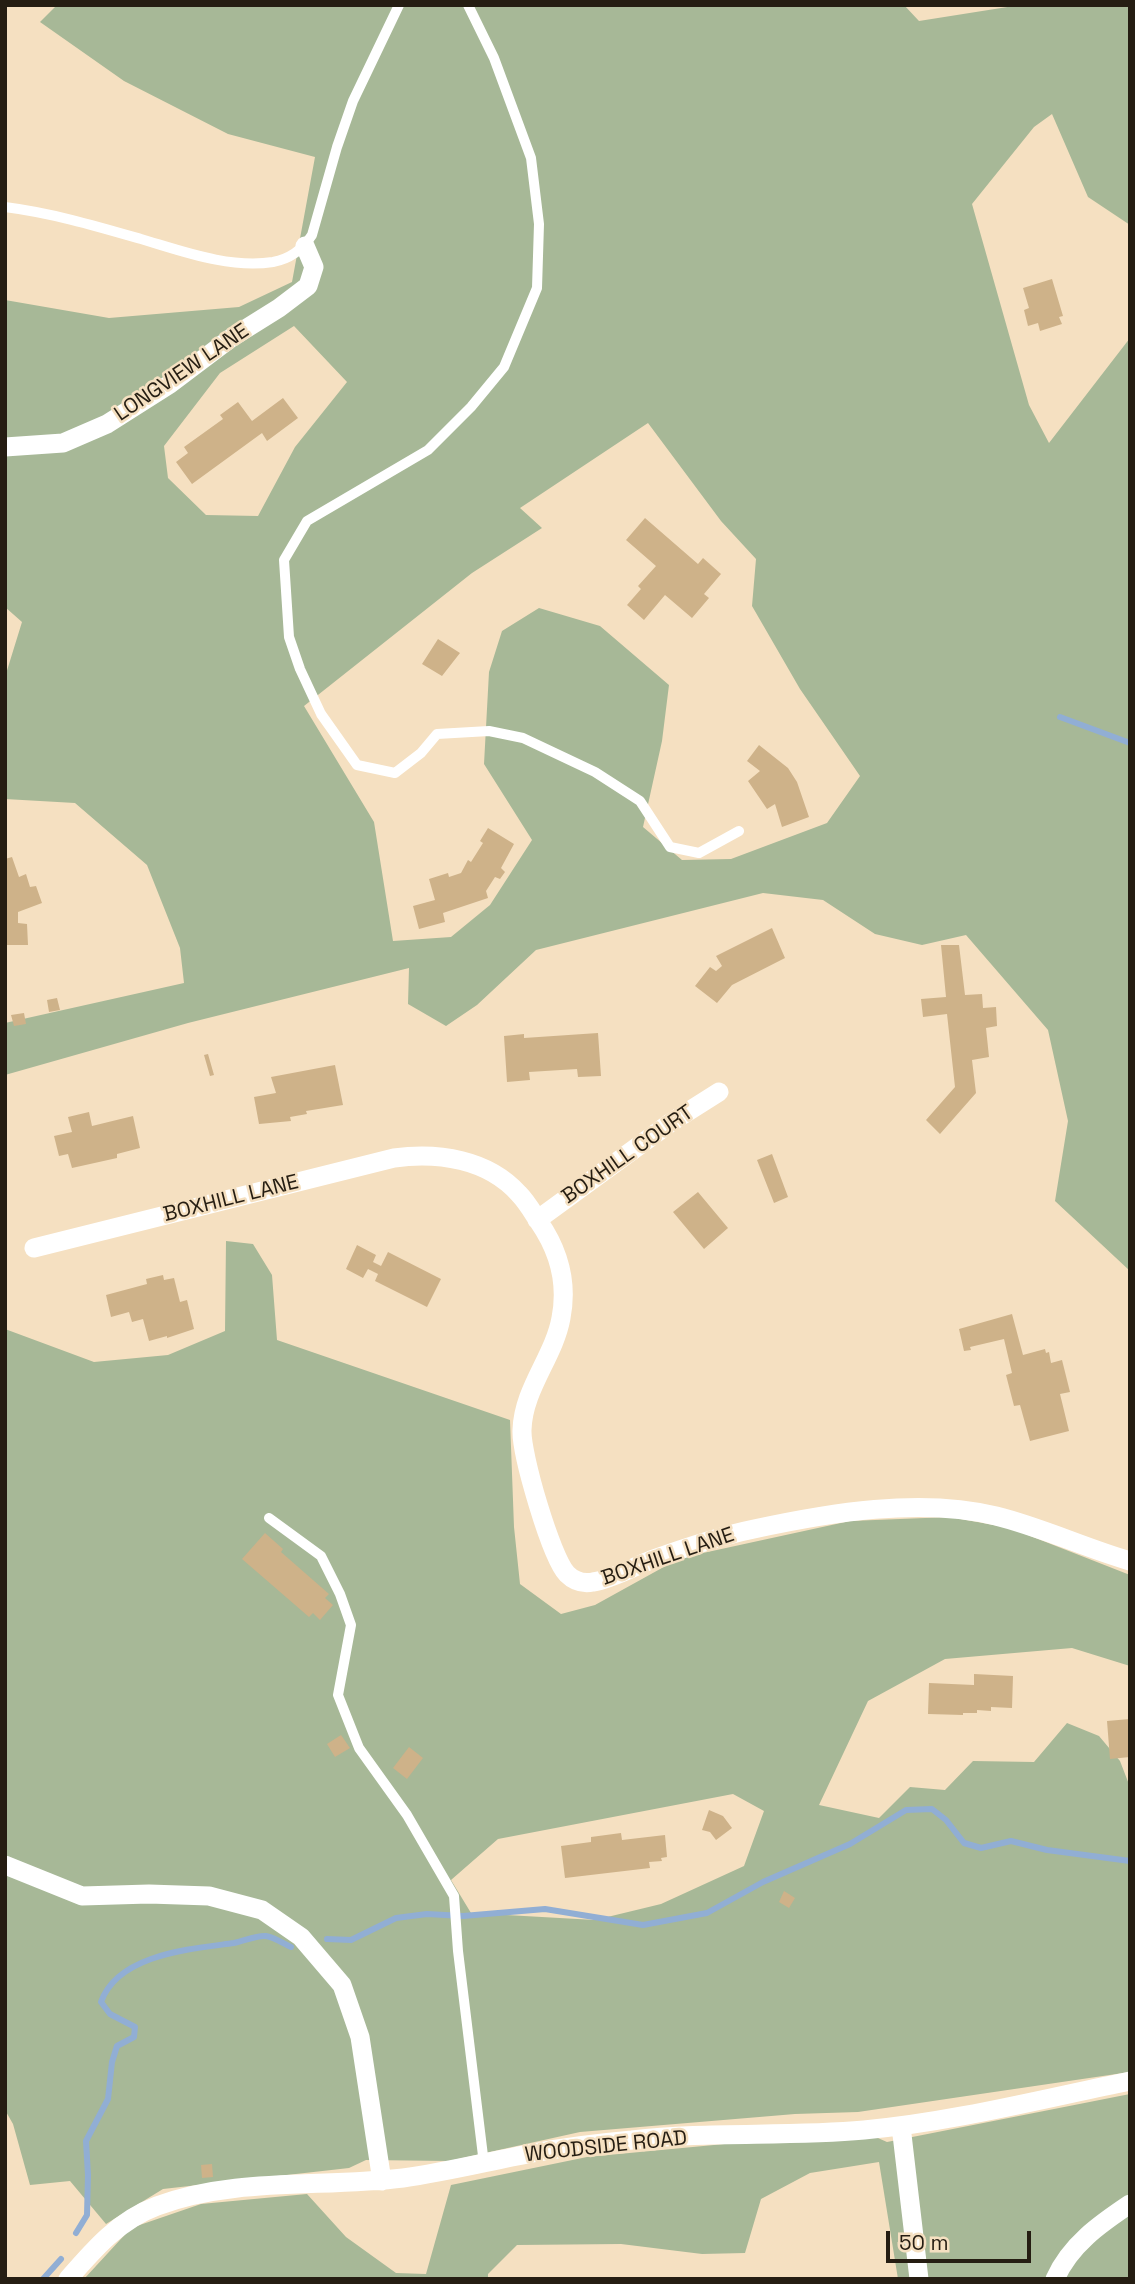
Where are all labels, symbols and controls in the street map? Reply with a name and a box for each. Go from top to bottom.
street label: LONGVIEW LANE [110,319,254,427]
street label: BOXHILL COURT [557,1100,699,1210]
street label: BOXHILL LANE [161,1170,301,1228]
street label: BOXHILL LANE [598,1523,738,1591]
street label: WOODSIDE ROAD [524,2126,688,2168]
scale bar [890,2218,1035,2262]
text: 50 m [899,2229,949,2256]

